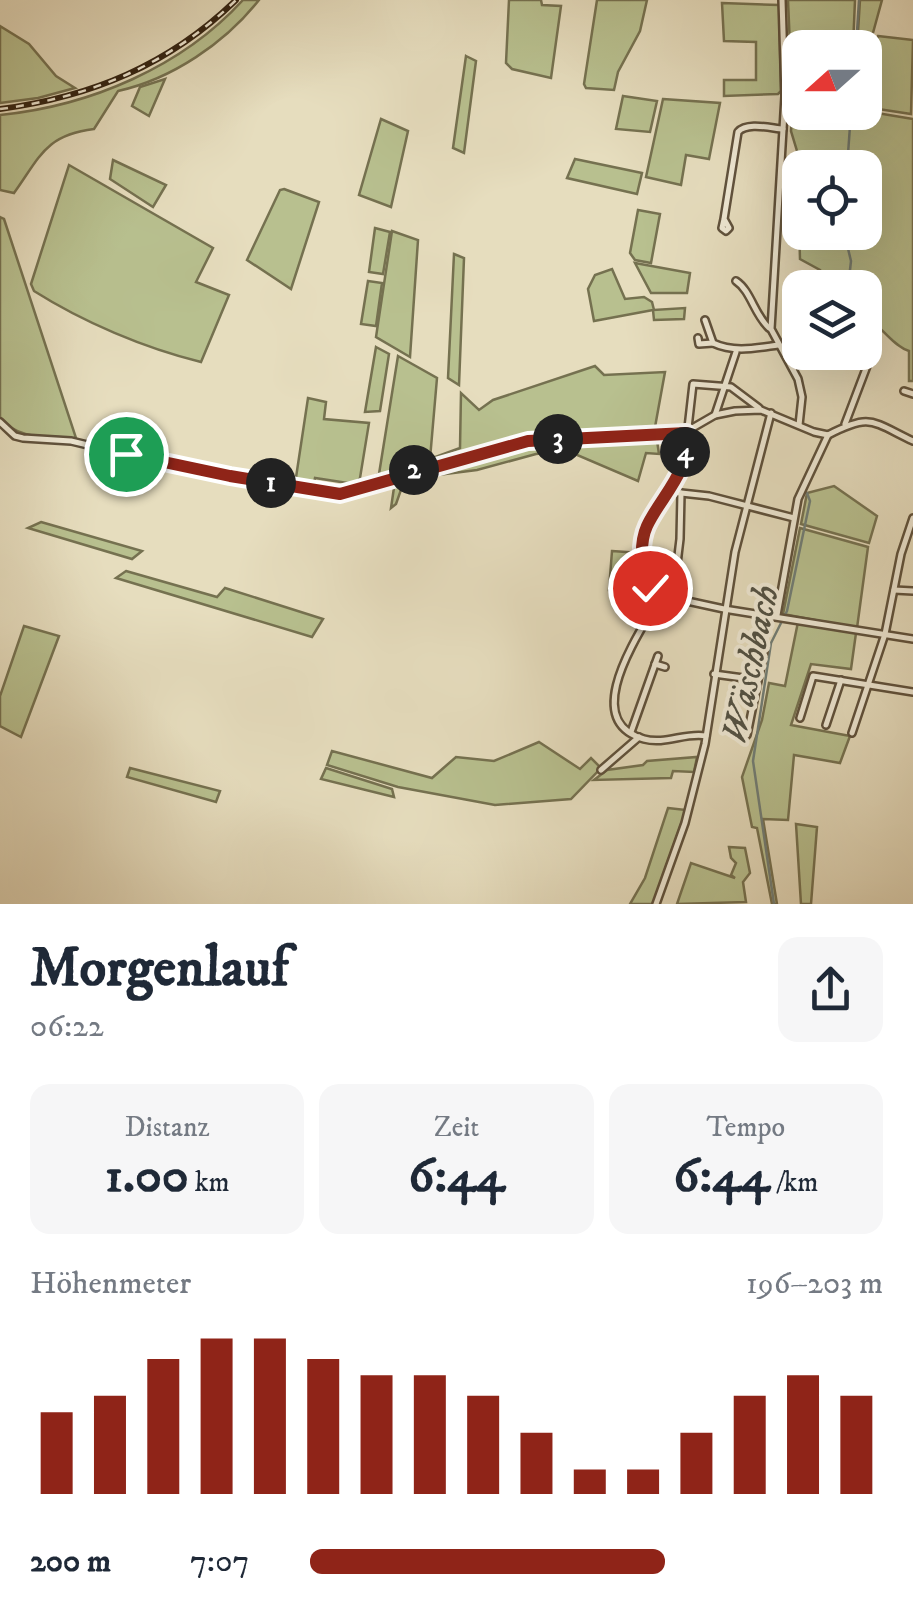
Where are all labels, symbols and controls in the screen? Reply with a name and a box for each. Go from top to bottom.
north arrow [782,30,882,130]
map controls [782,30,882,370]
button: locate [782,150,882,250]
button: layers [782,270,882,370]
pin [84,412,169,497]
pin: 3 [533,414,583,464]
text: 3 [553,421,563,456]
icon: arrive [99,427,154,482]
pin: 4 [660,427,710,477]
text: 4 [677,434,693,469]
pin: 2 [389,445,439,495]
text: 2 [407,452,421,487]
pin: 1 [246,458,296,508]
text: 1 [266,465,276,500]
pin [608,546,693,631]
icon: check [623,561,678,616]
water label: Wäschbach [711,581,791,748]
text: Morgenlauf [30,935,289,1004]
button: share [778,937,883,1042]
text: 06:22 [30,1007,104,1047]
text: Distanz [125,1110,210,1145]
text: Zeit [434,1110,479,1145]
text: Tempo [706,1110,785,1145]
text: 1.00 [105,1145,189,1208]
text: 6:44 [408,1145,505,1208]
text: 6:44 [673,1145,770,1208]
text: km [189,1165,230,1200]
text: /km [770,1165,818,1200]
text: Höhenmeter [30,1264,191,1304]
text: 196–203 m [746,1264,883,1304]
text: 200 m [30,1542,111,1582]
text: 7:07 [190,1542,249,1582]

